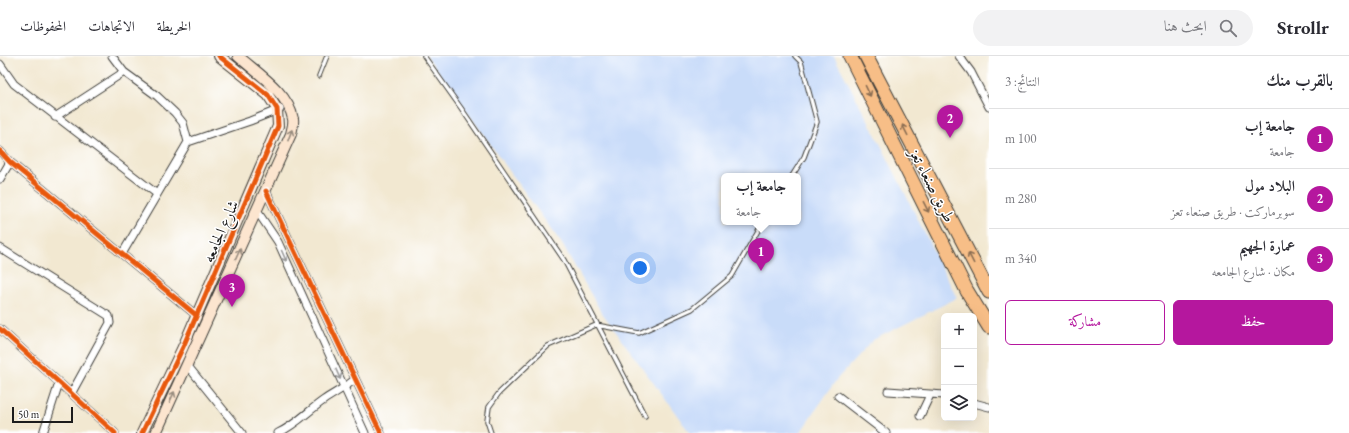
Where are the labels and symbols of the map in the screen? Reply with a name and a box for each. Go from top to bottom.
one-way arrow [865,85,872,97]
pin: 2 [937,105,963,138]
one-way arrow [901,124,908,136]
one-way arrow [286,129,294,141]
street label: طريق صنعاء تعز [904,143,960,226]
street label: شارع الجامعه [197,197,246,267]
one-way arrow [922,201,930,213]
pin: 1 [748,238,774,271]
one-way arrow [234,248,242,260]
one-way arrow [281,250,288,262]
one-way arrow [966,252,974,264]
your location [630,258,650,278]
pin: 3 [219,274,245,307]
one-way arrow [335,368,342,380]
one-way arrow [169,392,176,404]
scale bar [12,405,73,424]

